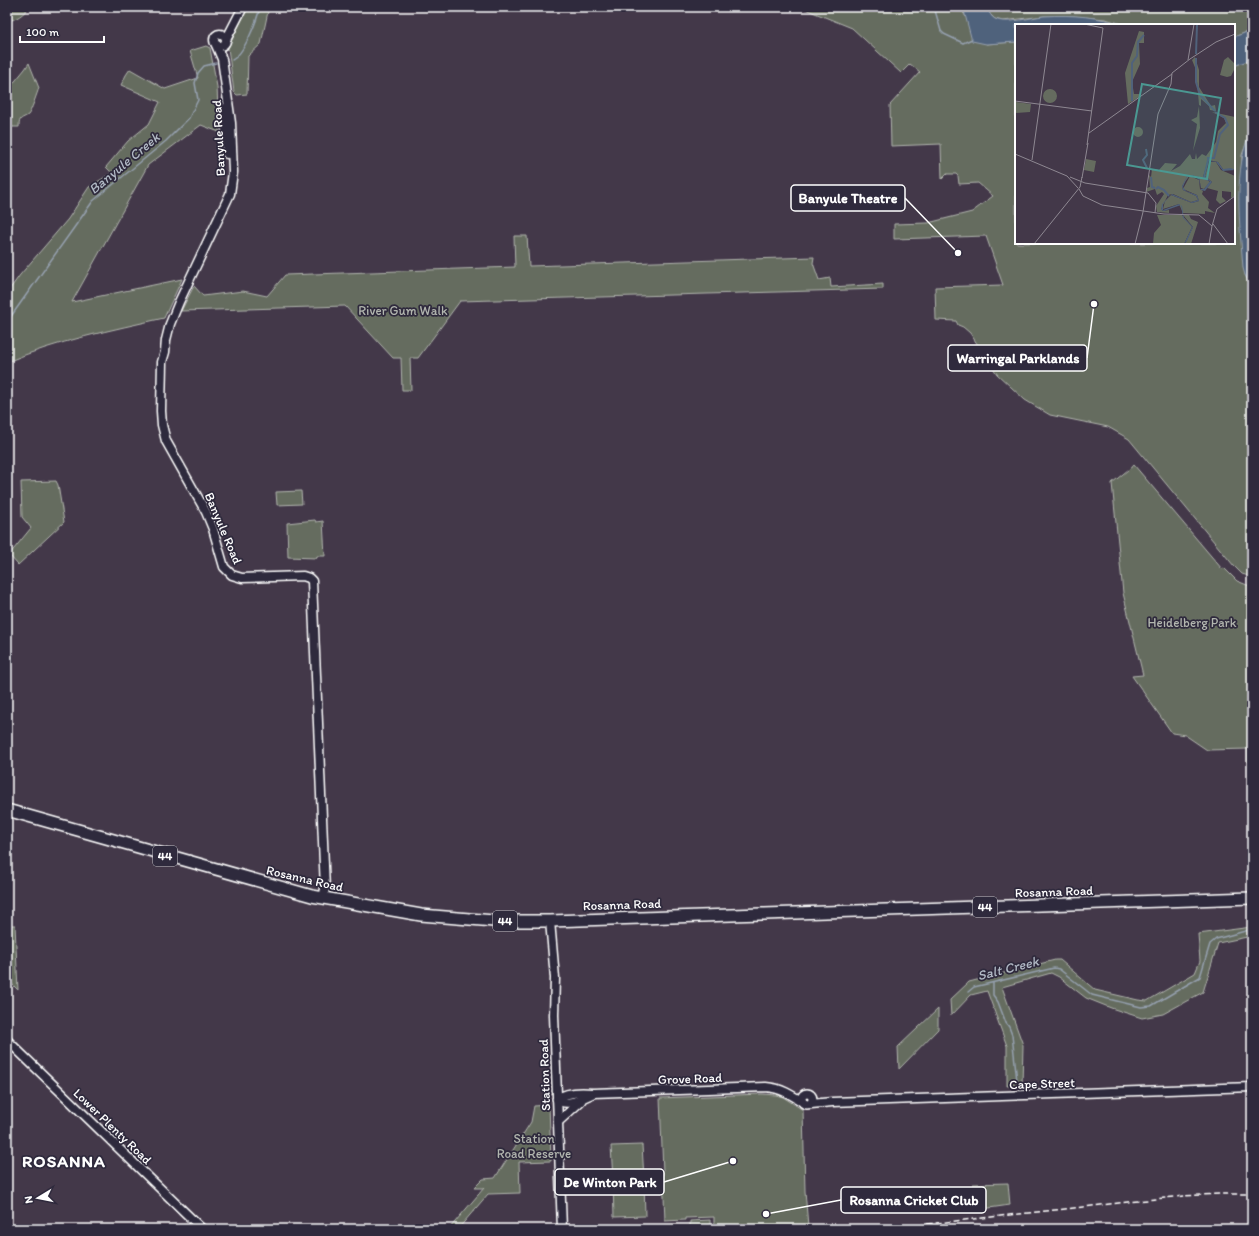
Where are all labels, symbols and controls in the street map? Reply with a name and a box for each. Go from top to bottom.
scale bar [20,18,104,44]
inset map [1015,24,1235,244]
text: 100 m [26,25,59,39]
street label: Banyule Road [209,99,228,177]
water label: Banyule Creek [85,128,164,198]
callout: Banyule Theatre [791,185,905,211]
text: Banyule Theatre [799,190,898,207]
park label: River Gum Walk [358,303,448,318]
callout: Warringal Parklands [948,345,1087,371]
text: Warringal Parklands [956,350,1080,367]
street label: Banyule Road [202,490,245,566]
park label: Heidelberg Park [1147,615,1237,630]
road number: 44 [153,846,177,866]
street label: Rosanna Road [265,862,345,895]
street label: Rosanna Road [1014,883,1094,900]
street label: Rosanna Road [582,896,662,913]
road number: 44 [973,897,997,917]
road number: 44 [493,911,517,931]
water label: Salt Creek [976,952,1041,984]
street label: Station Road [536,1039,553,1111]
street label: Grove Road [658,1070,722,1087]
street label: Cape Street [1009,1075,1075,1092]
street label: Lower Plenty Road [70,1085,155,1167]
park label: Station Road Reserve [497,1131,571,1161]
district label: ROSANNA [22,1151,106,1171]
callout: De Winton Park [555,1169,664,1195]
text: De Winton Park [563,1174,658,1191]
north arrow [18,1178,58,1218]
callout: Rosanna Cricket Club [841,1187,986,1213]
text: Rosanna Cricket Club [849,1192,979,1209]
text: N [22,1195,36,1204]

